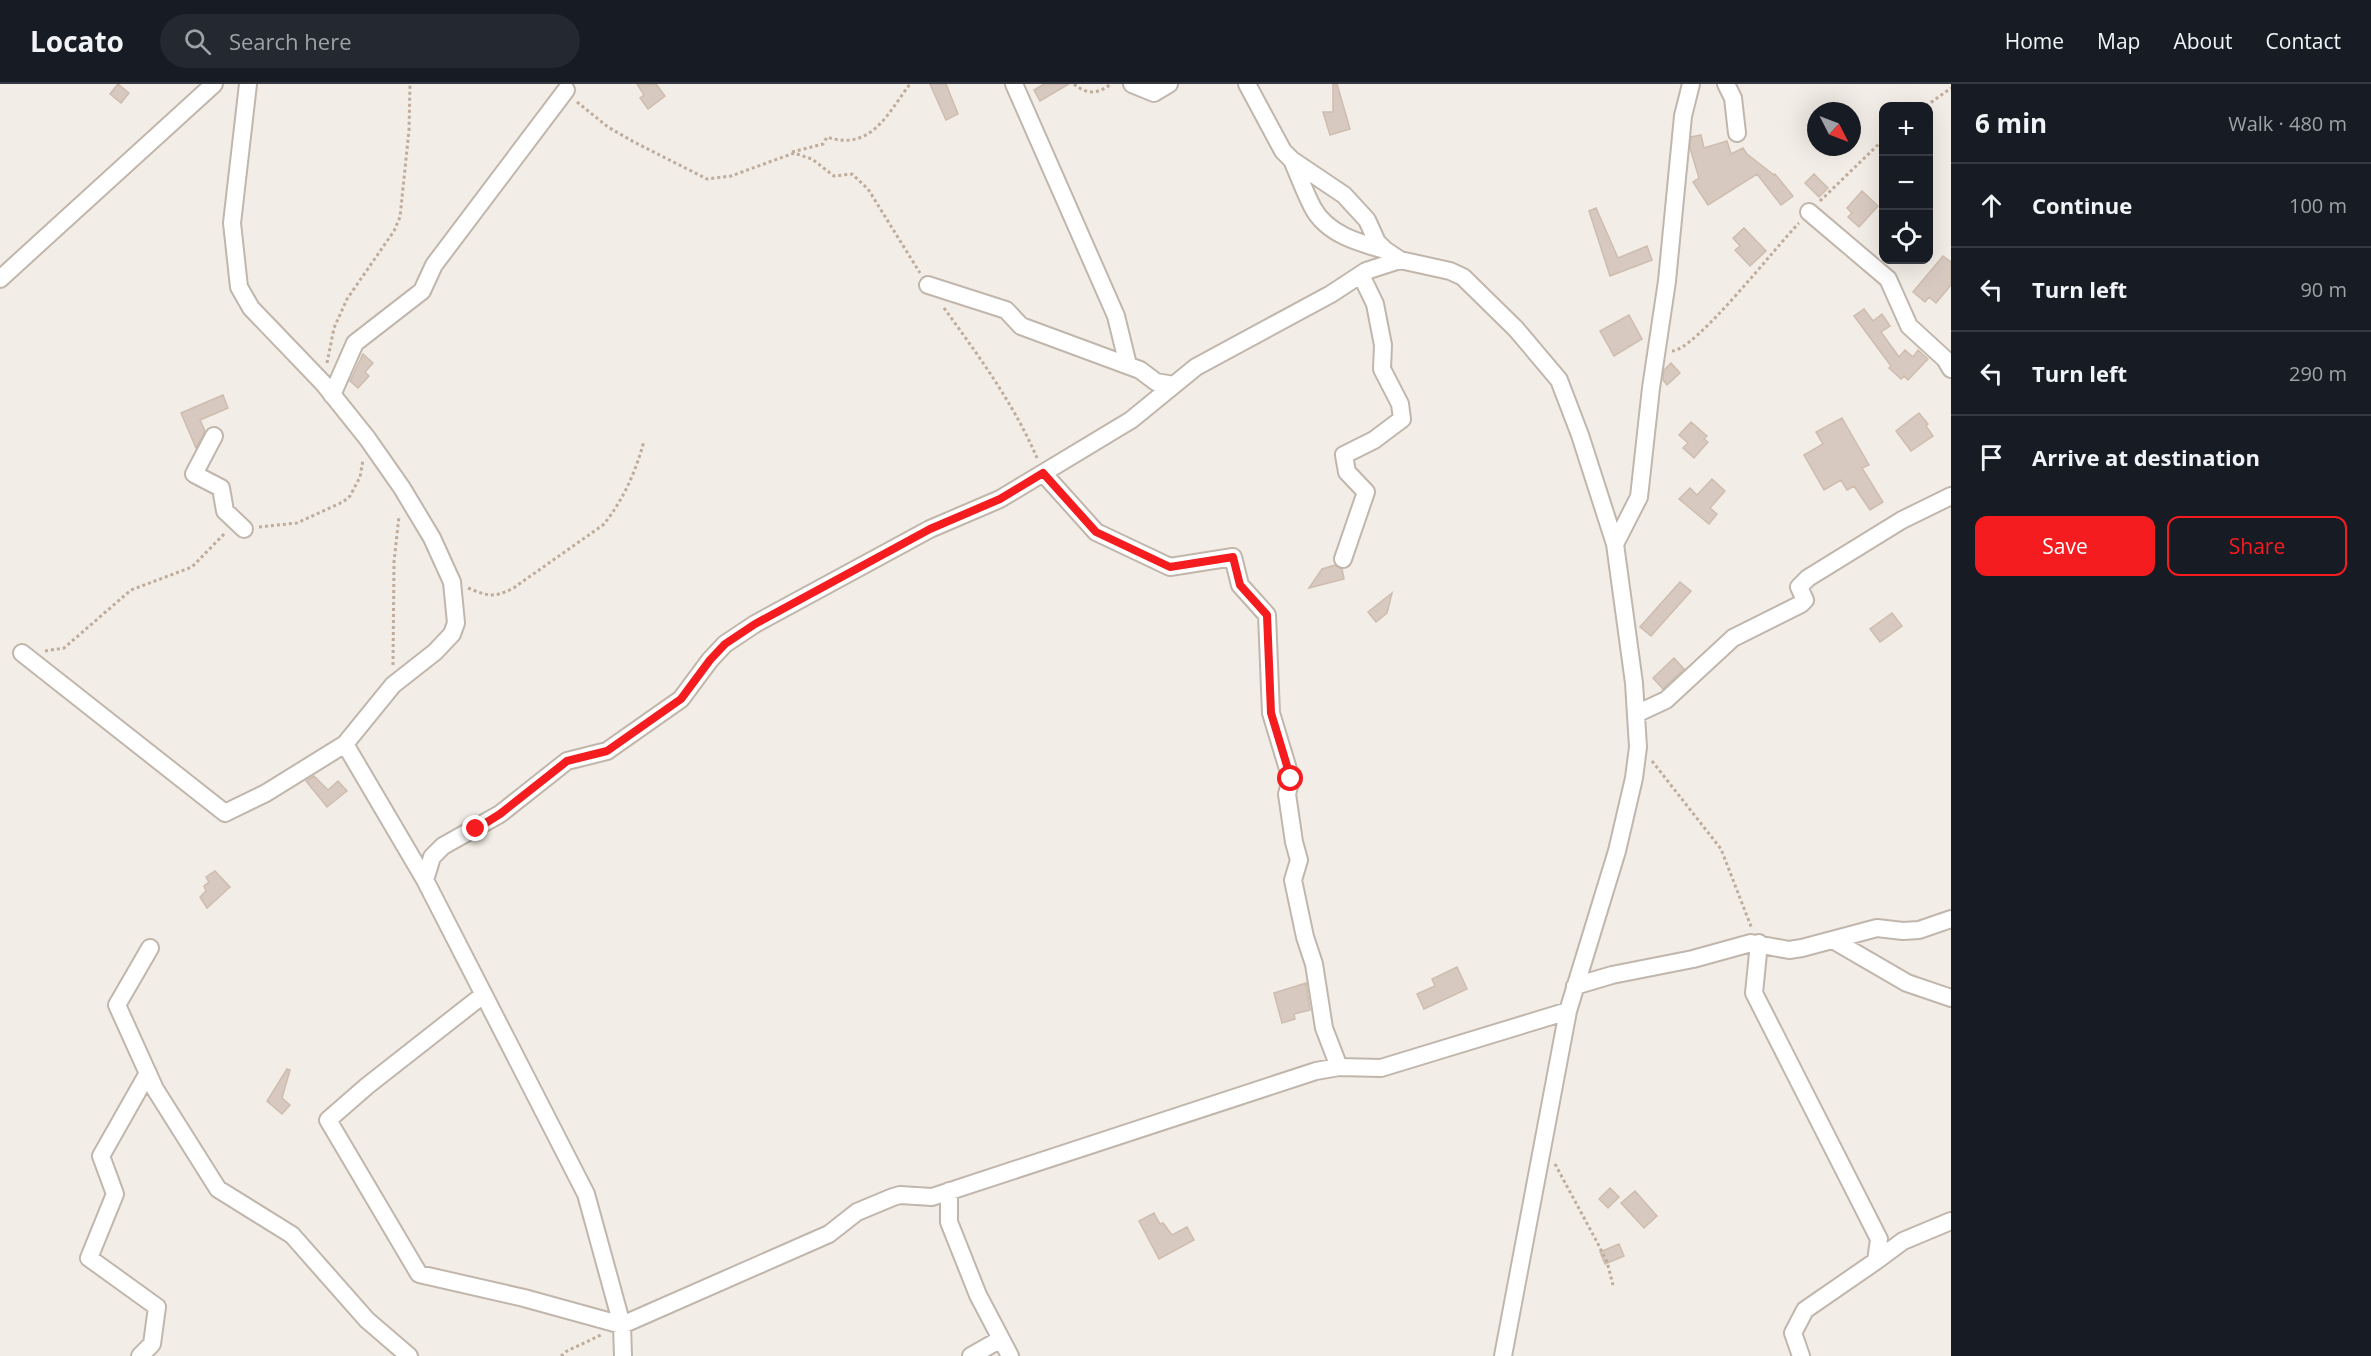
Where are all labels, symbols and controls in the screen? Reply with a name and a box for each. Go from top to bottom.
search box [160,14,580,68]
text: Locato [30,22,124,60]
icon: search [181,25,214,58]
text: Search here [229,26,352,56]
text: Home [2005,27,2064,55]
text: Map [2097,27,2140,55]
text: About [2173,27,2233,55]
text: Contact [2266,27,2341,55]
north arrow [1807,102,1861,156]
map controls [1879,102,1933,264]
button: + [1879,102,1933,156]
text: 6 min [1975,105,2047,141]
text: Walk · 480 m [2228,110,2347,137]
button: − [1879,156,1933,210]
icon: ahead [1975,189,2008,222]
text: Continue [2032,190,2132,220]
text: 100 m [2289,192,2347,219]
button: locate [1879,210,1933,264]
icon: left [1975,273,2008,306]
text: Turn left [2032,274,2127,304]
text: 90 m [2300,276,2347,303]
icon: left [1975,357,2008,390]
text: Turn left [2032,358,2127,388]
text: 290 m [2289,360,2347,387]
icon: arrive [1975,441,2008,474]
text: Arrive at destination [2032,442,2260,472]
button: Save [1975,516,2155,576]
button: Share [2167,516,2347,576]
route start [1277,765,1303,791]
route end [462,815,488,841]

